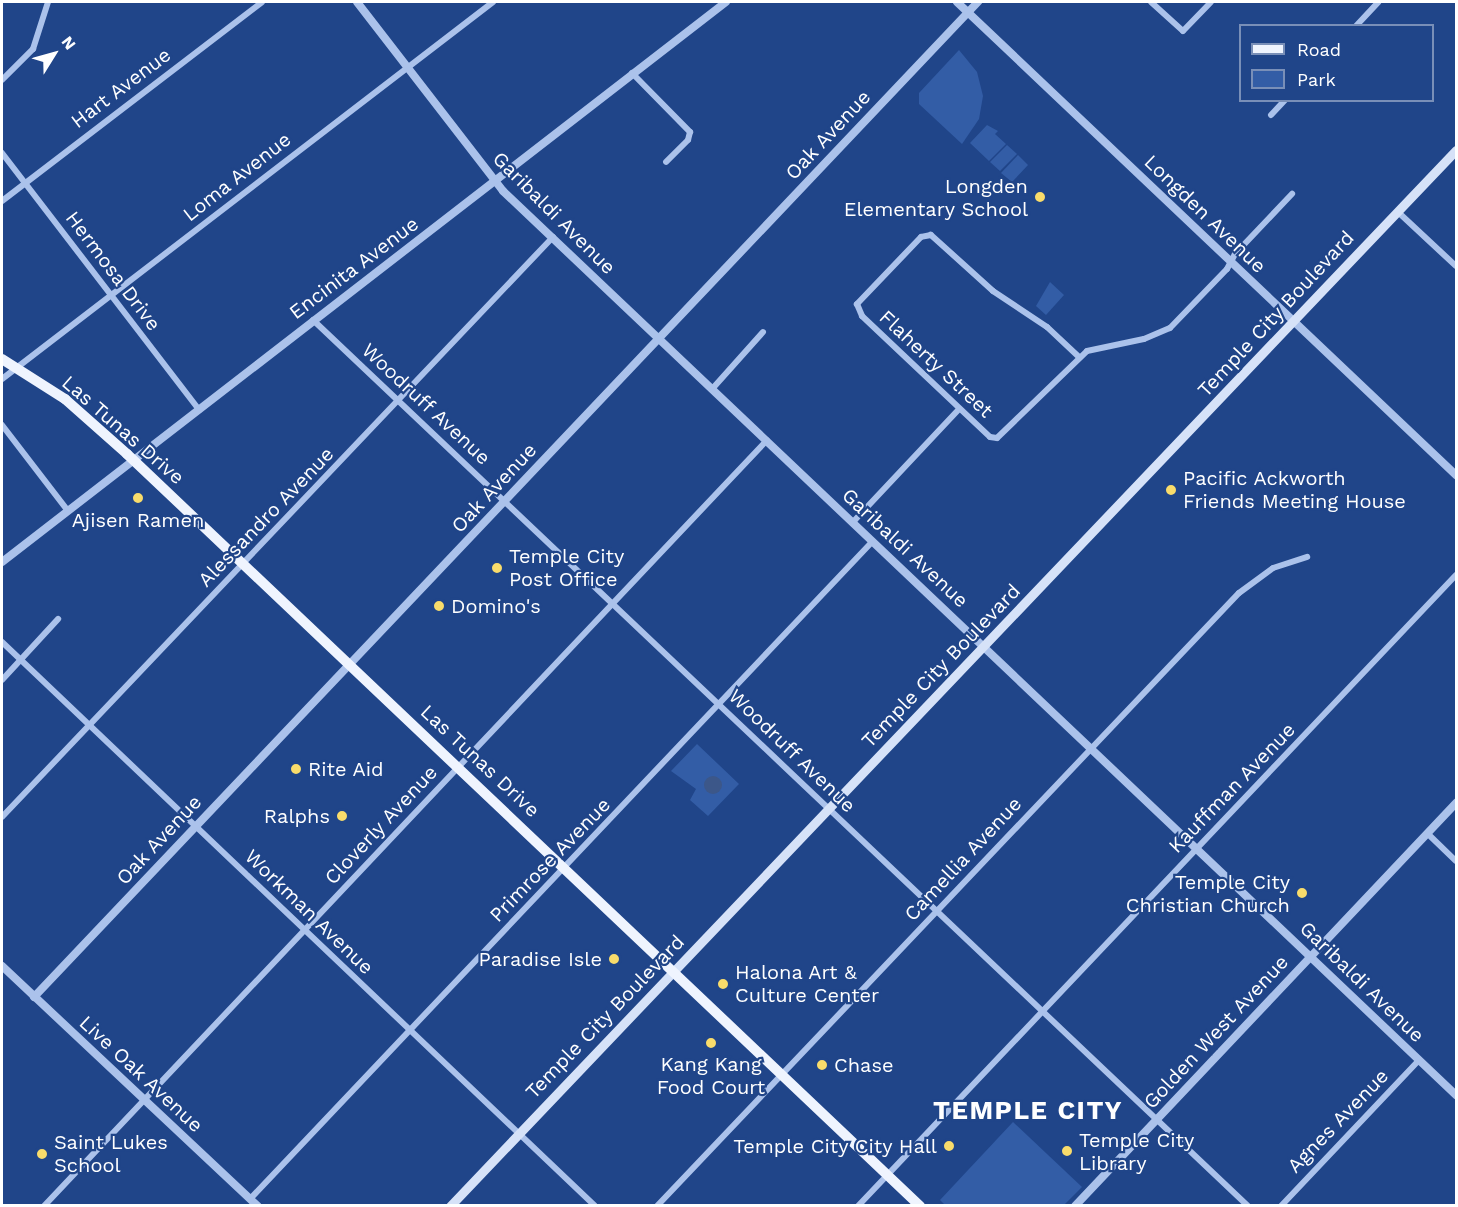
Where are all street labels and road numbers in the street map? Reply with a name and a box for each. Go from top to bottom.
street label: Hart Avenue [66,42,176,134]
street label: Oak Avenue [780,85,876,185]
street label: Loma Avenue [178,127,296,227]
street label: Garibaldi Avenue [487,146,621,280]
street label: Longden Avenue [1139,150,1271,278]
street label: Hermosa Drive [60,206,166,336]
street label: Encinita Avenue [284,211,424,325]
street label: Temple City Boulevard [1193,226,1359,402]
street label: Flaherty Street [874,305,998,423]
street label: Woodruff Avenue [356,338,496,470]
street label: Las Tunas Drive [57,370,189,490]
street label: Oak Avenue [446,438,542,538]
street label: Alessandro Avenue [193,442,339,592]
street label: Garibaldi Avenue [837,483,973,613]
street label: Temple City Boulevard [856,579,1026,753]
street label: Woodruff Avenue [723,684,861,818]
street label: Las Tunas Drive [415,700,545,822]
street label: Kauffman Avenue [1163,718,1301,858]
street label: Cloverly Avenue [319,760,443,890]
street label: Oak Avenue [111,790,207,890]
street label: Camellia Avenue [899,792,1027,926]
street label: Primrose Avenue [484,793,616,927]
street label: Workman Avenue [239,844,379,980]
street label: Garibaldi Avenue [1294,916,1430,1048]
street label: Temple City Boulevard [520,930,690,1104]
street label: Golden West Avenue [1138,950,1294,1114]
street label: Live Oak Avenue [74,1010,208,1138]
street label: Agnes Avenue [1282,1064,1394,1178]

